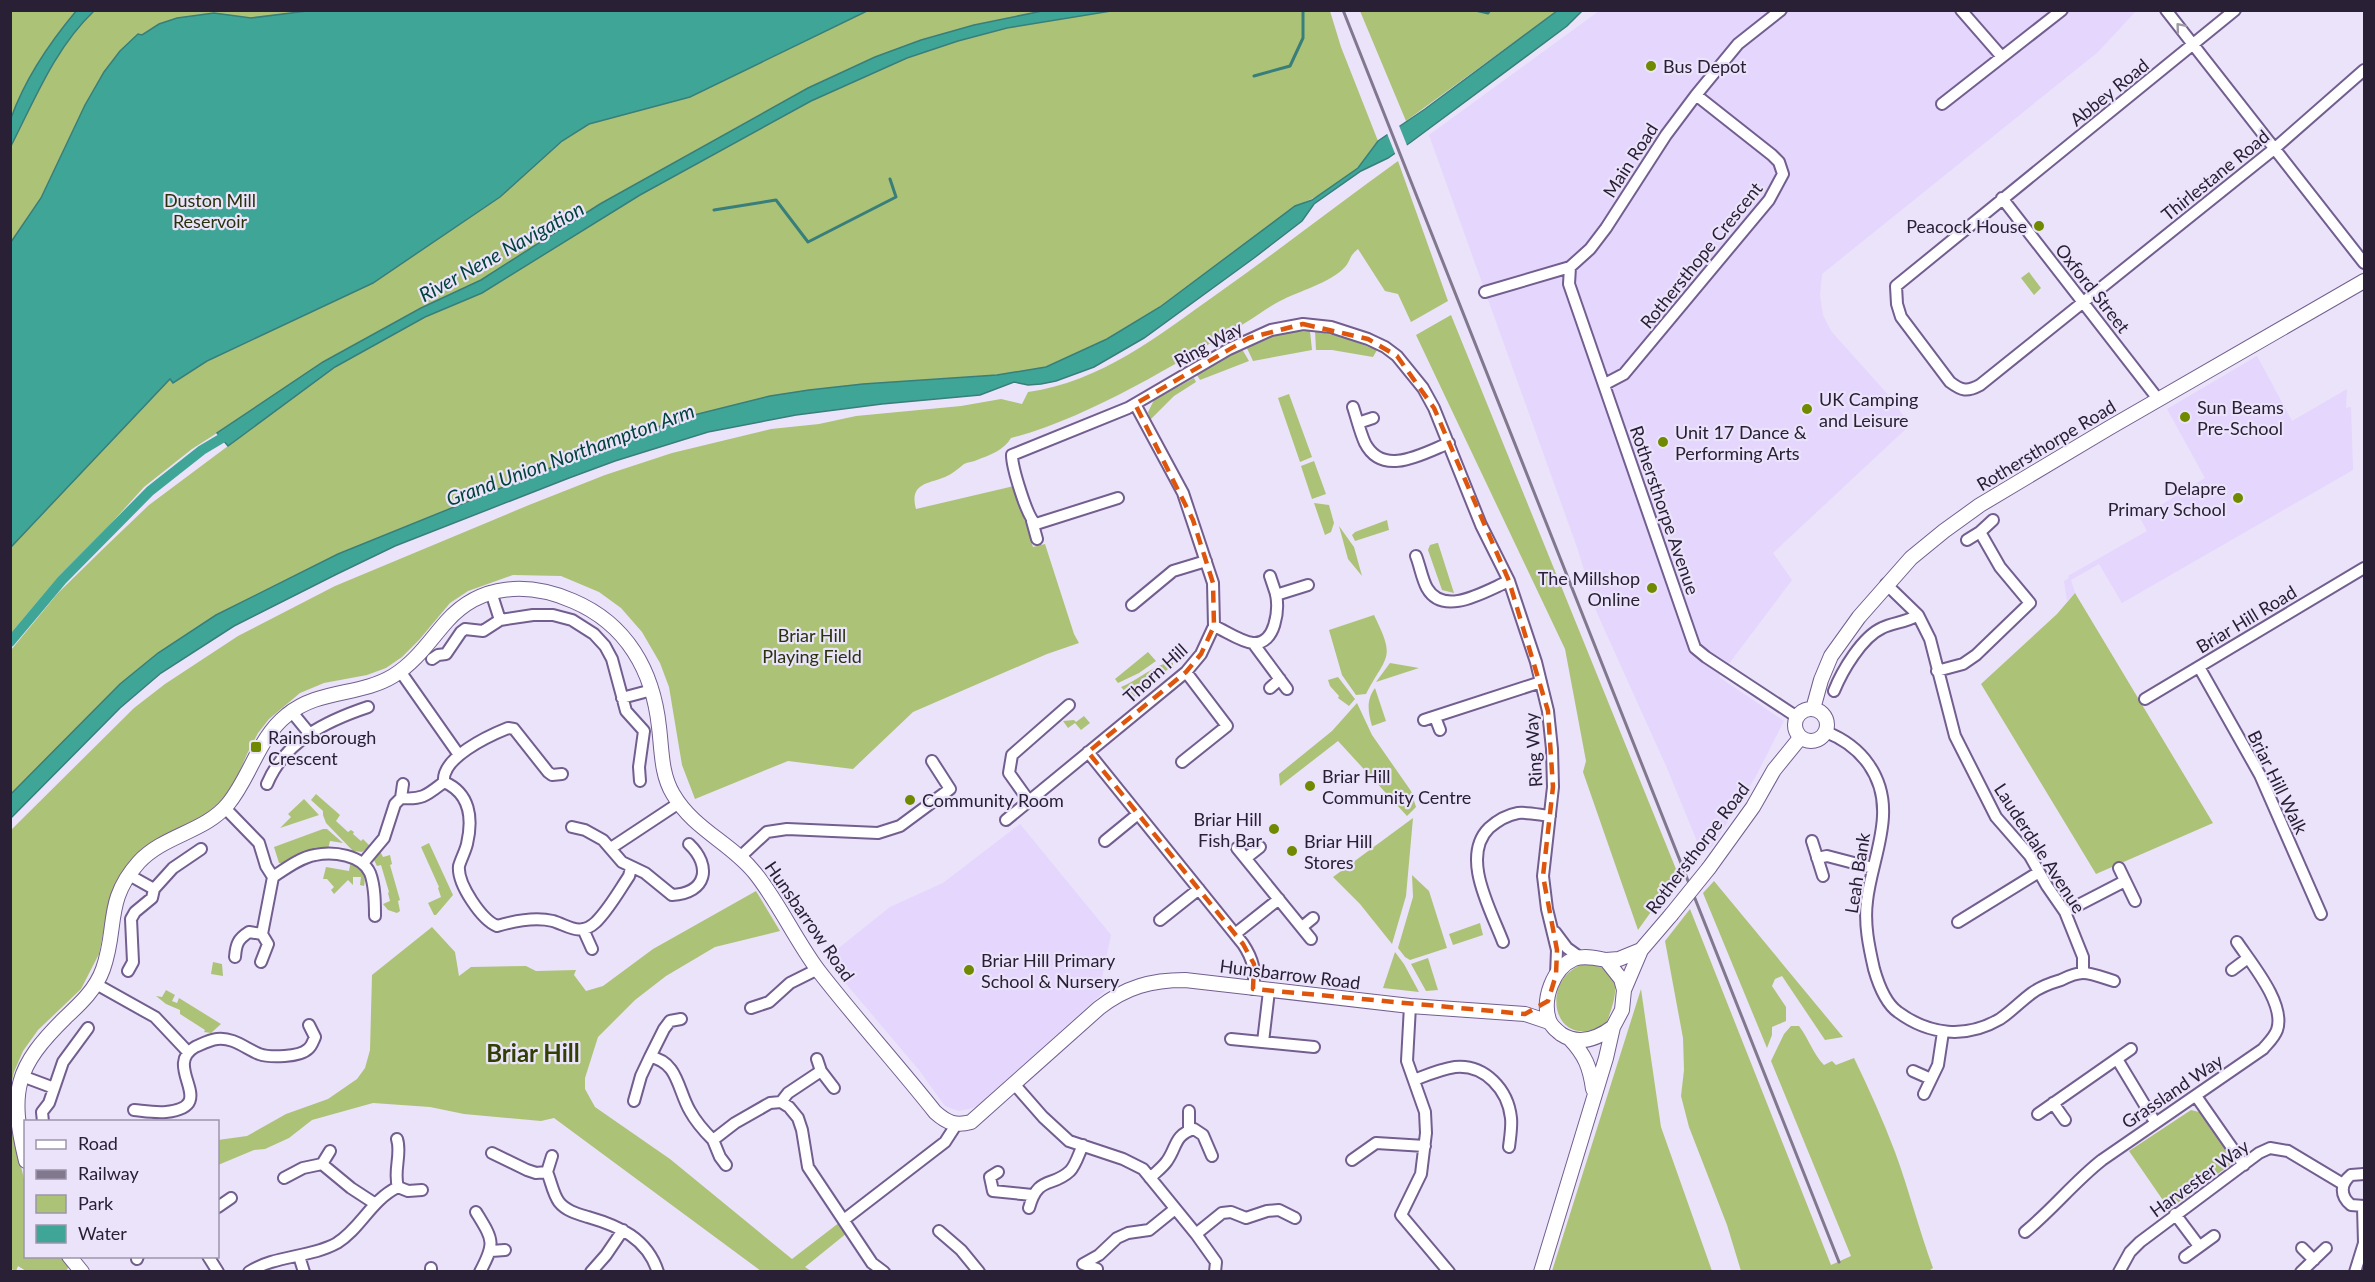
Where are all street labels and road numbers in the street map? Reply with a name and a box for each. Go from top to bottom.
street label: Abbey Road [2065,54,2153,130]
street label: Main Road [1598,119,1662,201]
street label: Thirlestane Road [2157,125,2273,225]
street label: Rothersthope Crescent [1635,177,1767,333]
street label: Oxford Street [2051,239,2135,338]
street label: Ring Way [1170,316,1247,372]
street label: Rothersthorpe Road [1972,395,2120,495]
street label: Rothersthorpe Avenue [1626,423,1704,597]
street label: Briar Hill Road [2192,580,2300,658]
street label: Thorn Hill [1119,639,1191,707]
street label: Ring Way [1519,711,1547,788]
street label: Briar Hill Walk [2243,726,2313,838]
street label: Rothersthorpe Road [1641,778,1753,918]
street label: Lauderdale Avenue [1990,779,2090,917]
street label: Leah Bank [1840,830,1874,915]
street label: Hunsbarrow Road [760,857,860,985]
street label: Hunsbarrow Road [1218,954,1362,994]
street label: Grassland Way [2117,1049,2227,1133]
street label: Harvester Way [2145,1134,2254,1221]

